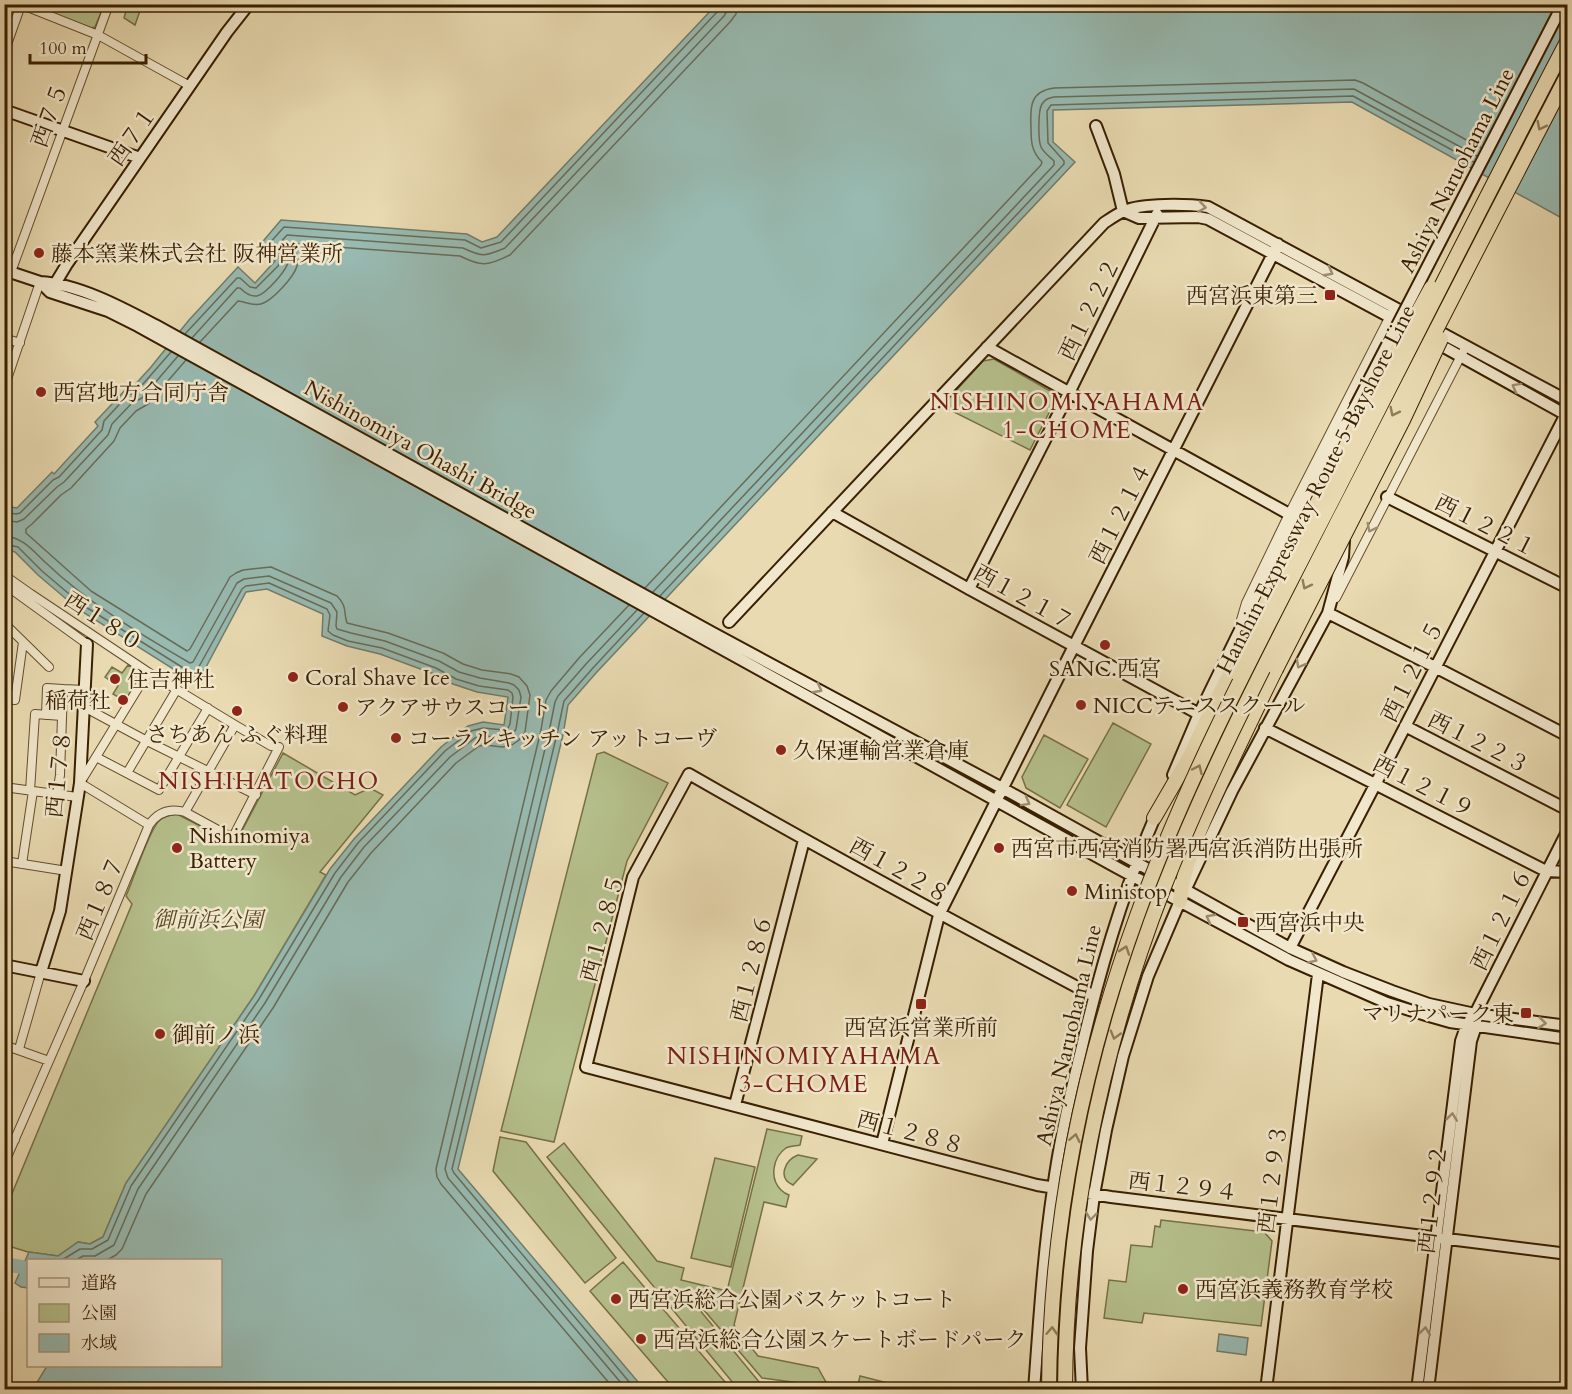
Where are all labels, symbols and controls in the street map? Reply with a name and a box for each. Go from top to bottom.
scale bar [30,27,146,65]
text: 100 m [39,36,87,61]
street label: Ashiya Naruohama Line [1392,63,1522,278]
street label: 西７５ [25,79,75,151]
street label: 西７１ [102,101,164,172]
one-way arrow [1536,120,1548,131]
one-way arrow [1197,200,1206,212]
place label: 藤本窯業株式会社 阪神営業所 [51,239,343,269]
marker: 藤本窯業株式会社 阪神営業所 [32,246,46,260]
street label: 西１２２２ [1052,253,1127,365]
one-way arrow [1323,265,1334,276]
place label: 西宮浜東第三 [1186,281,1318,311]
marker: 西宮浜東第三 [1323,288,1337,302]
street label: Hanshin Expressway Route 5 Bayshore Line [1209,300,1422,679]
street label: Nishinomiya Ohashi Bridge [299,373,542,527]
place label: 西宮地方合同庁舎 [53,378,229,408]
one-way arrow [1512,383,1523,394]
marker: 西宮地方合同庁舎 [34,385,48,399]
district label: NISHINOMIYAHAMA 1-CHOME [929,386,1205,447]
one-way arrow [1390,405,1401,416]
street label: 西１２１４ [1083,458,1159,569]
street label: 西１２２１ [1430,488,1541,564]
one-way arrow [1367,522,1378,532]
street label: 西１２１７ [968,558,1079,638]
one-way arrow [1301,579,1313,590]
street label: 西１８０ [58,585,149,658]
street label: 西１２１５ [1375,616,1451,727]
marker: SANC.西宮 [1098,638,1112,652]
place label: SANC.西宮 [1049,654,1161,684]
one-way arrow [1296,658,1307,669]
place label: Coral Shave Ice [305,663,450,693]
place label: 住吉神社 [127,665,215,695]
marker: Coral Shave Ice [286,670,300,684]
marker: 住吉神社 [108,672,122,686]
one-way arrow [811,682,822,693]
place label: 稲荷社 [45,686,111,716]
place label: NICCテニススクール [1093,691,1306,721]
marker: 稲荷社 [116,693,130,707]
place label: アクアサウスコート [355,693,552,723]
marker: NICCテニススクール [1074,698,1088,712]
marker: アクアサウスコート [336,700,350,714]
marker: さちあん ふぐ料理 [230,704,244,718]
street label: 西１２２３ [1423,705,1534,781]
place label: さちあん ふぐ料理 [146,720,328,750]
place label: コーラルキッチン アットコーヴ [408,724,717,754]
street label: 西１７８ [39,729,79,819]
marker: コーラルキッチン アットコーヴ [389,731,403,745]
place label: 久保運輸営業倉庫 [793,736,969,766]
marker: 久保運輸営業倉庫 [774,743,788,757]
street label: 西１２１９ [1368,749,1479,825]
one-way arrow [1191,764,1203,775]
district label: NISHIHATOCHO [158,765,380,798]
one-way arrow [1020,795,1030,806]
place label: Nishinomiya Battery [189,821,310,876]
street label: 西１２２８ [844,831,955,911]
place label: 西宮市西宮消防署西宮浜消防出張所 [1011,834,1363,864]
marker: Nishinomiya Battery [170,841,184,855]
marker: 西宮市西宮消防署西宮浜消防出張所 [992,841,1006,855]
street label: 西１８７ [70,852,132,945]
street label: 西１２１６ [1464,863,1539,975]
street label: 西１２８５ [574,871,632,985]
place label: Ministop [1084,877,1168,907]
marker: Ministop [1065,884,1079,898]
park label: 御前浜公園 [153,905,266,935]
place label: 西宮浜中央 [1255,908,1365,938]
street label: 西１２８６ [724,911,780,1025]
one-way arrow [1206,914,1216,925]
marker: 西宮浜中央 [1236,915,1250,929]
street label: Ashiya Naruohama Line [1029,922,1109,1149]
one-way arrow [1118,945,1131,955]
one-way arrow [1307,952,1318,964]
marker: 西宮浜営業所前 [914,997,928,1011]
place label: マリナパーク東 [1362,999,1514,1029]
marker: マリナパーク東 [1519,1006,1533,1020]
place label: 西宮浜営業所前 [844,1013,998,1043]
one-way arrow [1538,1016,1547,1028]
place label: 御前ノ浜 [172,1020,260,1050]
marker: 御前ノ浜 [153,1027,167,1041]
one-way arrow [1110,1029,1122,1040]
district label: NISHINOMIYAHAMA 3-CHOME [666,1040,942,1101]
street label: 西１２８８ [854,1104,968,1162]
one-way arrow [1445,1113,1457,1122]
street label: 西１２９３ [1251,1123,1295,1236]
one-way arrow [1068,1133,1081,1143]
street label: 西１２９２ [1411,1143,1455,1256]
street label: 西１２９４ [1126,1165,1239,1209]
one-way arrow [1085,1211,1098,1221]
legend [27,1259,222,1367]
text: 道路 [81,1271,117,1296]
place label: 西宮浜義務教育学校 [1195,1275,1393,1305]
marker: 西宮浜義務教育学校 [1176,1282,1190,1296]
place label: 西宮浜総合公園バスケットコート [628,1285,956,1315]
marker: 西宮浜総合公園バスケットコート [609,1292,623,1306]
text: 公園 [81,1301,117,1326]
place label: 西宮浜総合公園スケートボードパーク [653,1325,1027,1355]
one-way arrow [1045,1327,1058,1336]
one-way arrow [1418,1327,1430,1336]
text: 水域 [81,1331,117,1356]
marker: 西宮浜総合公園スケートボードパーク [634,1332,648,1346]

